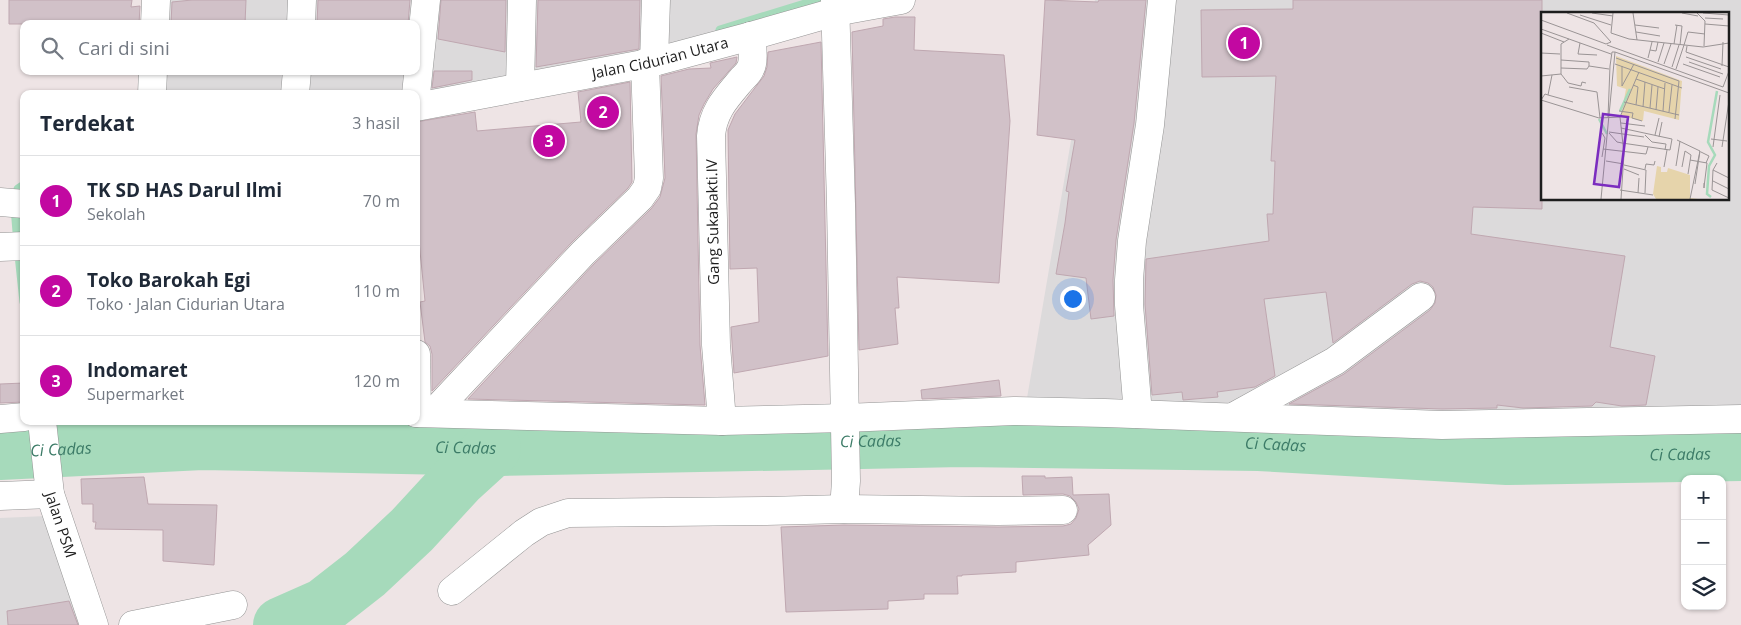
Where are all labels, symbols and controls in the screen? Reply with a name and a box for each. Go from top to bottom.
inset map [1541,12,1728,200]
search box [20,20,420,75]
pin: 1 [1228,24,1260,62]
street label: Jalan Cidurian Utara [588,32,730,83]
icon: search [38,34,66,62]
text: Cari di sini [78,35,170,61]
pin: 2 [587,93,619,131]
text: Terdekat [40,109,135,137]
text: 3 hasil [352,112,400,134]
pin: 3 [533,122,565,160]
street label: Gang Sukabakti.IV [701,159,723,285]
text: TK SD HAS Darul Ilmi [87,177,282,203]
text: 1 [51,190,61,212]
text: 70 m [363,190,400,212]
text: Sekolah [87,203,146,225]
text: Toko Barokah Egi [87,267,251,293]
text: 2 [51,280,61,302]
text: 110 m [354,280,400,302]
your location [1060,286,1086,312]
text: Toko · Jalan Cidurian Utara [87,293,285,315]
text: Indomaret [87,357,188,383]
text: 3 [51,370,61,392]
text: 120 m [354,370,400,392]
text: Supermarket [87,383,184,405]
water label: Ci Cadas [840,429,902,452]
water label: Ci Cadas [1245,432,1307,457]
water label: Ci Cadas [30,436,92,461]
water label: Ci Cadas [435,436,497,459]
water label: Ci Cadas [1649,443,1711,466]
map controls [1681,475,1726,610]
button: + [1681,475,1726,520]
street label: Jalan PSM [40,487,82,560]
button: − [1681,520,1726,565]
button: layers [1681,565,1726,610]

